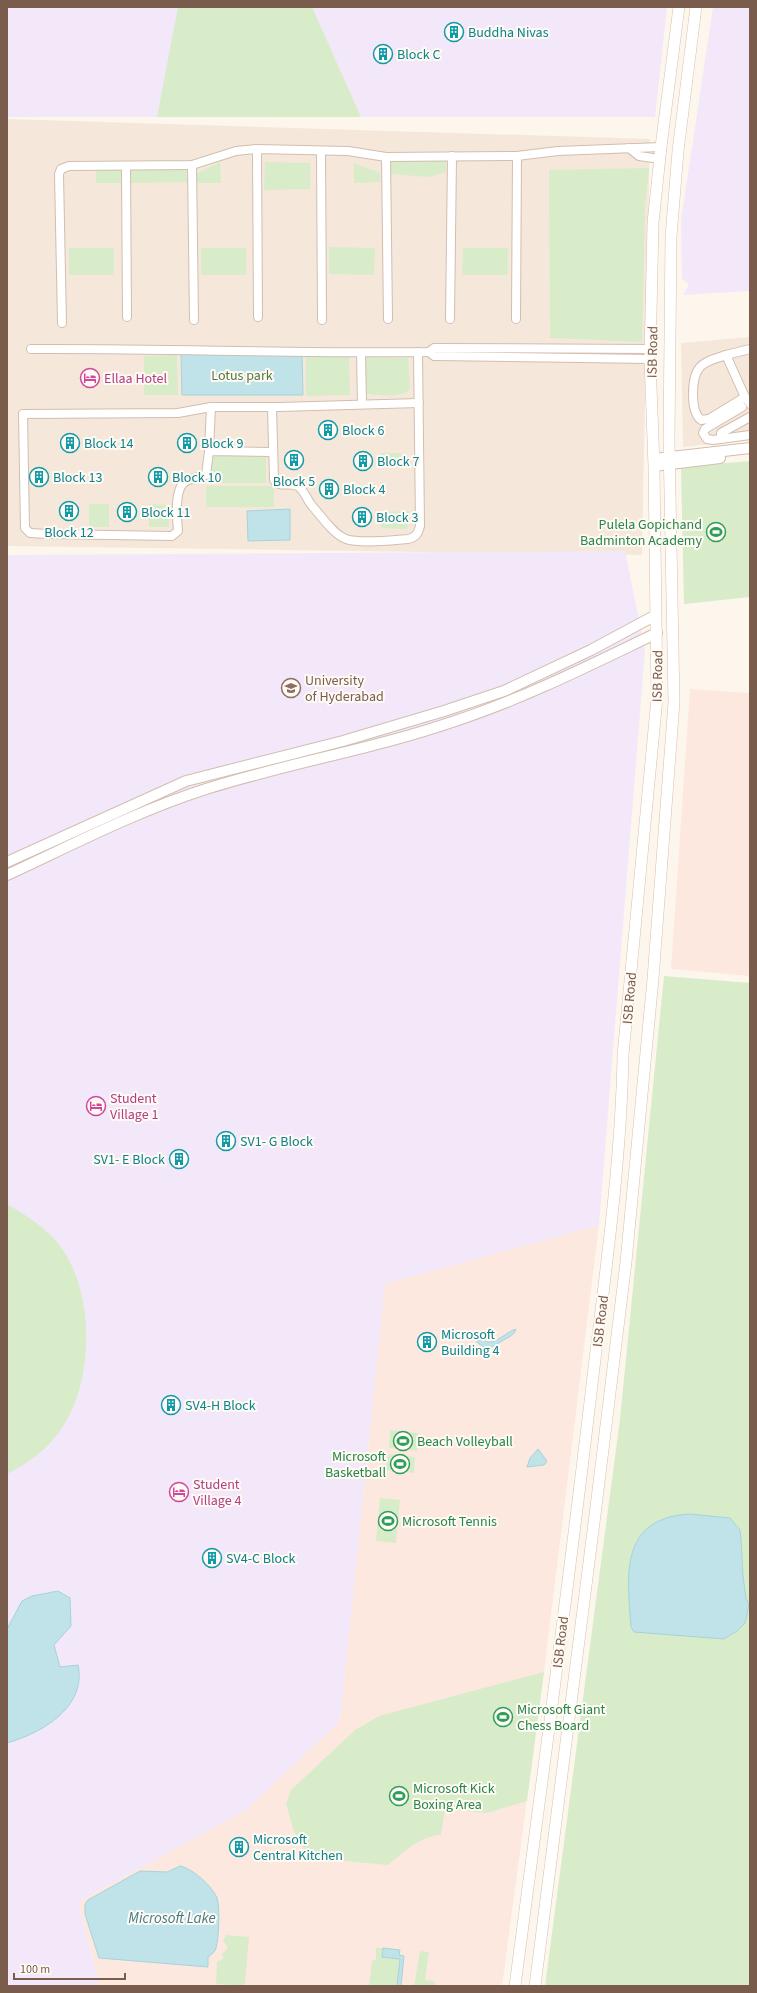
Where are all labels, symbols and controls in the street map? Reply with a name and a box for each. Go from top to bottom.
building icon: Buddha Nivas [443,21,465,43]
place label: Buddha Nivas [468,23,549,43]
building icon: Block C [372,43,394,65]
place label: Block C [397,45,441,65]
street label: ISB Road [643,326,663,378]
park label: Lotus park [211,366,273,386]
hotel icon: Ellaa Hotel [79,367,101,389]
place label: Ellaa Hotel [104,369,167,389]
building icon: Block 6 [317,419,339,441]
place label: Block 6 [342,421,385,441]
building icon: Block 14 [59,432,81,454]
building icon: Block 9 [176,432,198,454]
place label: Block 14 [84,434,133,454]
place label: Block 9 [201,434,244,454]
building icon: Block 5 [283,449,305,471]
building icon: Block 7 [352,450,374,472]
place label: Block 7 [377,452,420,472]
building icon: Block 13 [28,466,50,488]
building icon: Block 10 [147,466,169,488]
place label: Block 13 [53,468,102,488]
place label: Block 10 [172,468,221,488]
place label: Block 5 [273,472,315,492]
building icon: Block 4 [318,478,340,500]
place label: Block 4 [343,480,386,500]
building icon: Block 12 [58,500,80,522]
building icon: Block 11 [116,501,138,523]
place label: Block 11 [141,503,190,523]
building icon: Block 3 [351,506,373,528]
place label: Block 3 [376,508,419,528]
place label: Pulela Gopichand Badminton Academy [580,515,702,551]
sports icon: Pulela Gopichand Badminton Academy [705,521,727,543]
place label: Block 12 [44,523,94,543]
street label: ISB Road [648,650,668,702]
place label: University of Hyderabad [305,671,384,707]
school or university icon: University of Hyderabad [280,677,302,699]
street label: ISB Road [618,971,642,1025]
place label: Student Village 1 [110,1089,158,1125]
hotel icon: Student Village 1 [85,1095,107,1117]
building icon: SV1- G Block [215,1130,237,1152]
place label: SV1- G Block [240,1132,313,1152]
building icon: SV1- E Block [168,1148,190,1170]
place label: SV1- E Block [93,1150,165,1170]
street label: ISB Road [588,1294,614,1348]
place label: Microsoft Building 4 [441,1325,500,1361]
building icon: Microsoft Building 4 [416,1331,438,1353]
building icon: SV4-H Block [160,1394,182,1416]
place label: SV4-H Block [185,1396,256,1416]
sports icon: Beach Volleyball [392,1430,414,1452]
place label: Beach Volleyball [417,1432,513,1452]
place label: Microsoft Basketball [325,1447,387,1483]
sports icon: Microsoft Basketball [389,1453,411,1475]
place label: Student Village 4 [193,1475,241,1511]
hotel icon: Student Village 4 [168,1481,190,1503]
sports icon: Microsoft Tennis [377,1510,399,1532]
place label: Microsoft Tennis [402,1512,497,1532]
building icon: SV4-C Block [201,1547,223,1569]
place label: SV4-C Block [226,1549,296,1569]
street label: ISB Road [548,1615,574,1669]
place label: Microsoft Giant Chess Board [517,1700,606,1736]
sports icon: Microsoft Giant Chess Board [492,1706,514,1728]
place label: Microsoft Kick Boxing Area [413,1779,495,1815]
sports icon: Microsoft Kick Boxing Area [388,1785,410,1807]
place label: Microsoft Central Kitchen [253,1830,343,1866]
building icon: Microsoft Central Kitchen [228,1836,250,1858]
water label: Microsoft Lake [128,1908,216,1929]
scale bar [14,1955,125,1981]
text: 100 m [20,1961,50,1978]

